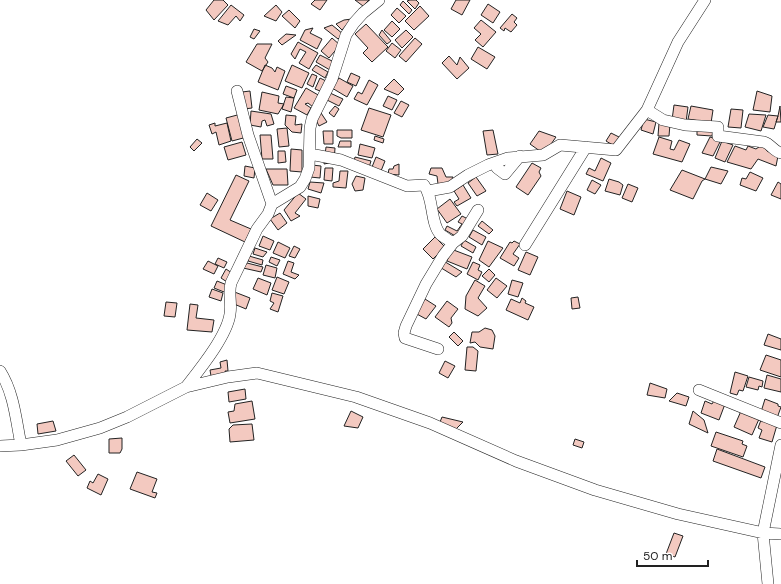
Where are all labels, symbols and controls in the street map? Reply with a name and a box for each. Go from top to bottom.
scale bar [637,542,708,568]
text: 50 m [643,548,672,564]

